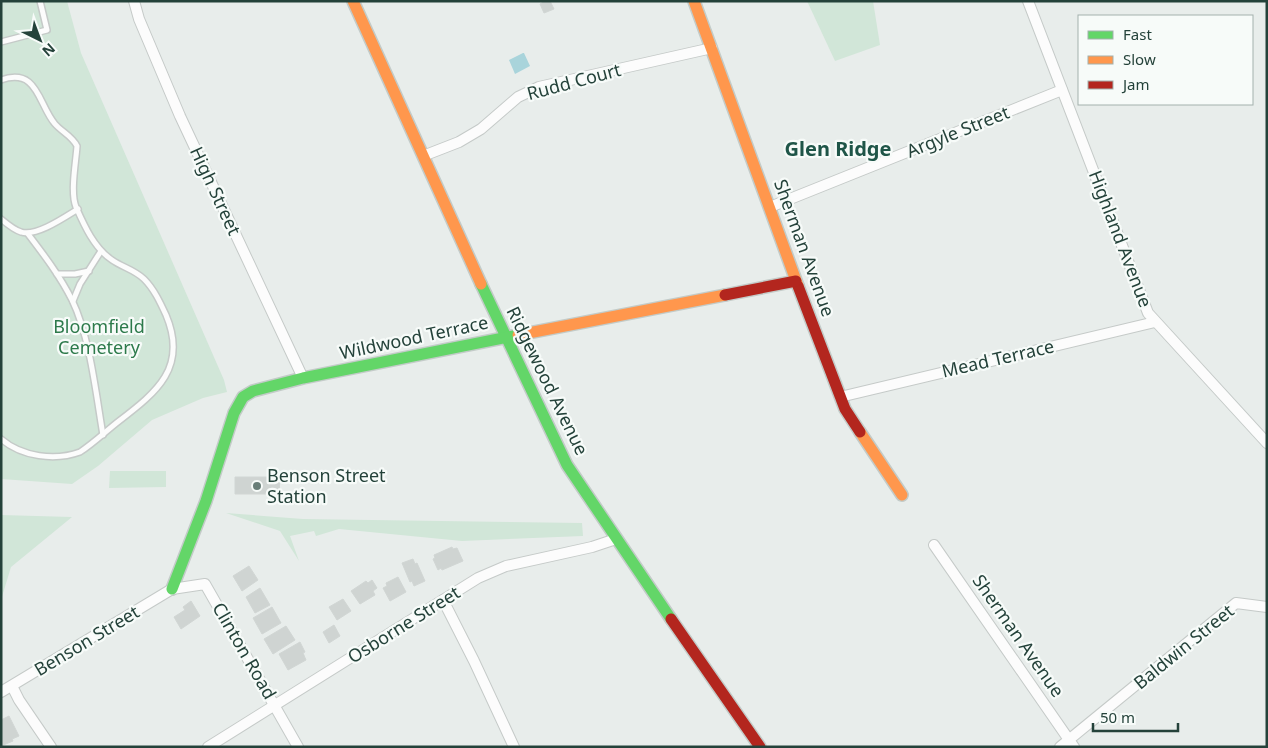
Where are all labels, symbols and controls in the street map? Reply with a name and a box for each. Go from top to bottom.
north arrow [15,15,65,65]
legend [1078,15,1253,105]
text: Fast [1123,24,1152,44]
text: N [38,39,60,61]
text: Slow [1123,49,1156,69]
street label: Rudd Court [524,57,624,105]
text: Jam [1121,74,1150,94]
street label: Argyle Street [903,99,1013,163]
district label: Glen Ridge [785,135,892,162]
street label: High Street [185,142,247,239]
street label: Highland Avenue [1084,167,1158,311]
street label: Sherman Avenue [769,176,841,320]
street label: Ridgewood Avenue [501,302,594,459]
street label: Wildwood Terrace [337,310,490,364]
park label: Bloomfield Cemetery [53,314,145,359]
street label: Mead Terrace [939,333,1056,383]
place label: Benson Street Station [267,463,386,508]
marker: Benson Street Station [251,480,263,492]
street label: Sherman Avenue [968,569,1070,702]
street label: Osborne Street [343,580,465,668]
street label: Clinton Road [207,598,282,703]
street label: Baldwin Street [1128,598,1239,694]
street label: Benson Street [29,599,144,681]
scale bar [1093,700,1178,732]
text: 50 m [1100,707,1135,727]

